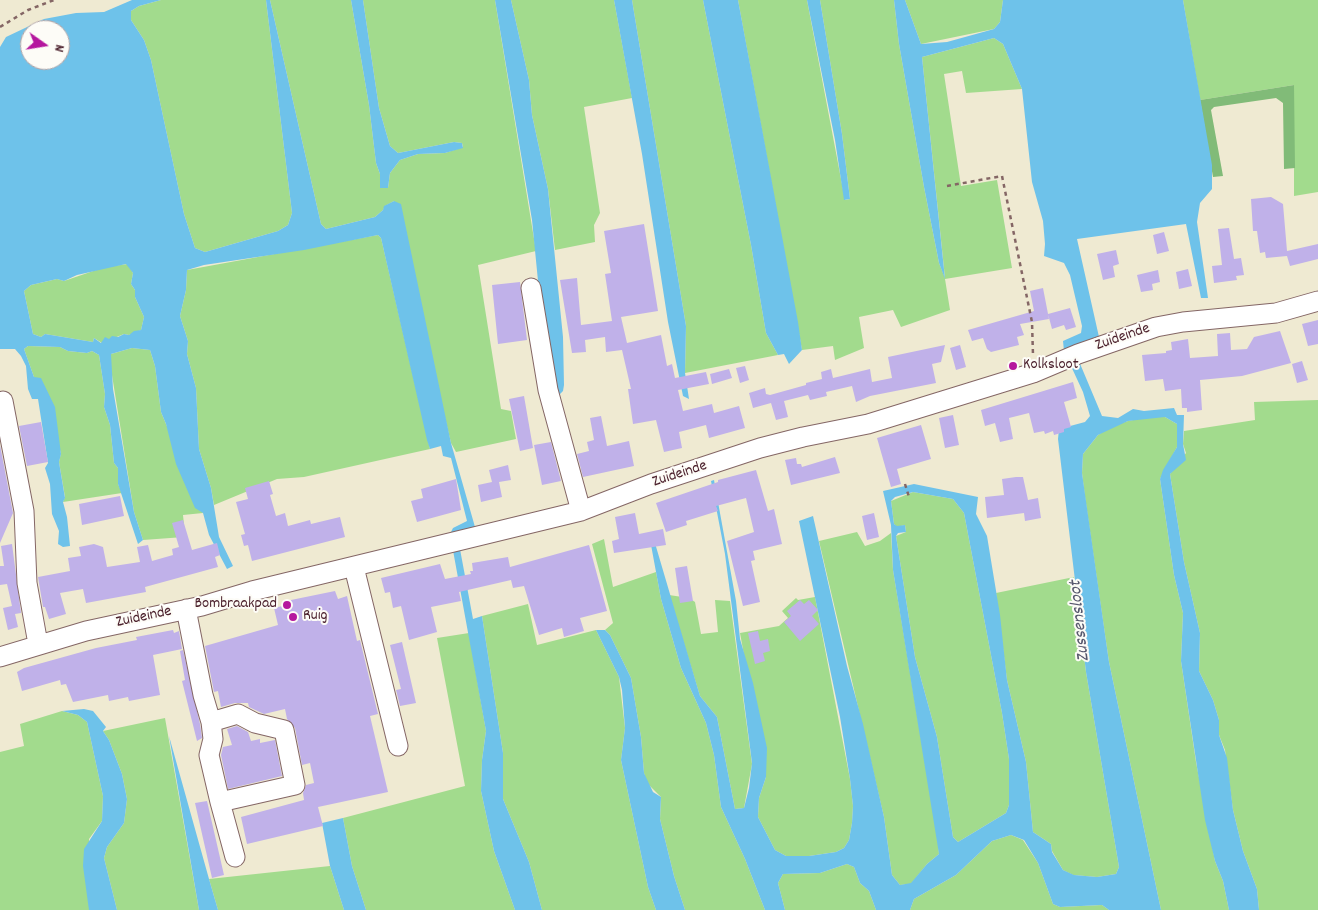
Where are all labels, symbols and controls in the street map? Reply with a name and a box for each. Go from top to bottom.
north arrow [20,20,70,70]
text: N [48,43,69,54]
street label: Zuideinde [1093,320,1153,356]
place label: Kolksloot [1023,356,1079,376]
marker: Kolksloot [1007,360,1019,372]
street label: Zuideinde [650,457,710,493]
water label: Zussensloot [1066,579,1096,663]
place label: Bombraakpad [194,595,277,615]
marker: Bombraakpad [281,599,293,611]
street label: Zuideinde [114,603,174,633]
place label: Ruig [303,607,328,627]
marker: Ruig [287,611,299,623]

